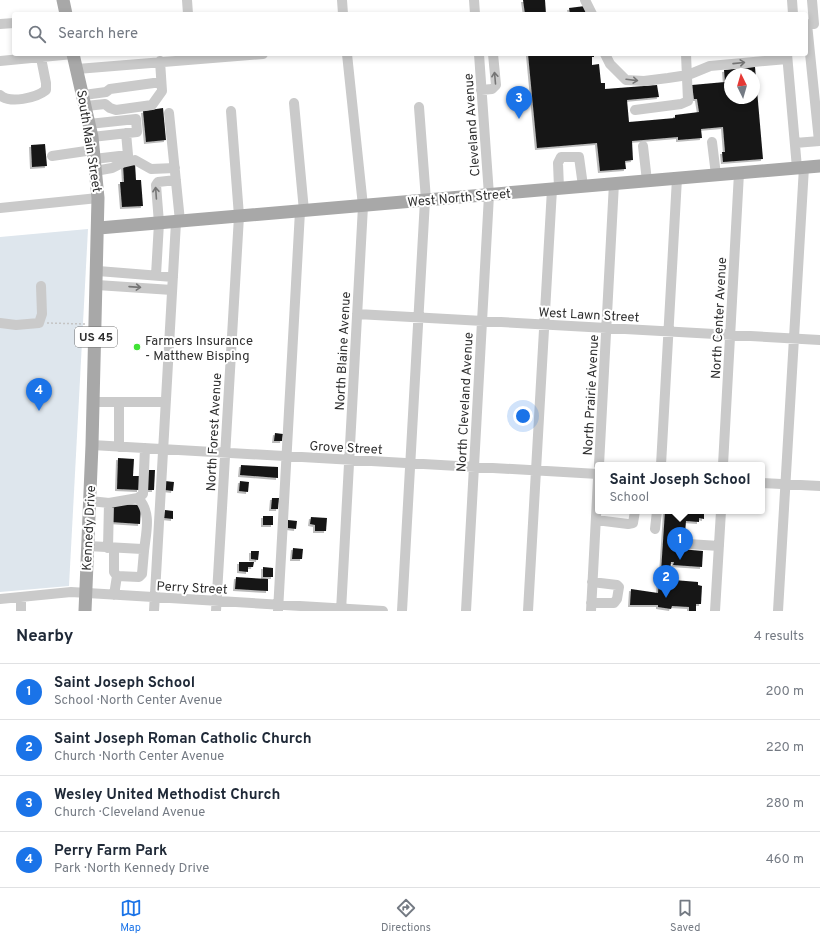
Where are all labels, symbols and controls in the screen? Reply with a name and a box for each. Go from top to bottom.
search box [12,12,808,56]
icon: search [26,23,48,45]
text: Search here [58,25,138,44]
one-way arrow [732,59,745,67]
north arrow [724,68,760,104]
one-way arrow [491,72,499,85]
street label: Cleveland Avenue [461,73,485,177]
one-way arrow [625,76,638,84]
pin: 3 [506,86,532,119]
street label: South Main Street [72,89,104,194]
street label: West North Street [407,186,512,211]
one-way arrow [153,187,160,200]
street label: North Center Avenue [709,257,731,380]
one-way arrow [128,284,141,291]
street label: North Blaine Avenue [333,291,355,411]
street label: West Lawn Street [538,305,640,327]
road number: US 45 [75,327,117,347]
street label: North Cleveland Avenue [454,332,478,472]
place label: Farmers Insurance - Matthew Bisping [145,334,253,365]
street label: North Prairie Avenue [581,334,603,456]
marker: Farmers Insurance - Matthew Bisping [132,342,142,352]
street label: North Forest Avenue [204,372,226,492]
pin: 4 [26,378,52,411]
your location [513,406,533,426]
street label: Grove Street [309,439,383,459]
popup [595,462,765,514]
text: Saint Joseph School [609,471,751,490]
street label: Kennedy Drive [80,485,100,571]
text: School [609,490,649,506]
pin: 1 [667,527,693,560]
pin: 2 [653,565,679,598]
street label: Perry Street [156,579,228,599]
text: Nearby [16,626,73,648]
text: 4 results [754,629,804,645]
text: Saint Joseph School [54,674,195,693]
text: 1 [26,684,32,700]
text: 200 m [765,684,804,700]
text: School · North Center Avenue [54,693,222,709]
text: Saint Joseph Roman Catholic Church [54,730,312,749]
text: 2 [25,740,33,756]
text: 220 m [766,740,804,756]
text: Church · North Center Avenue [54,749,224,765]
text: Wesley United Methodist Church [54,786,280,805]
text: 3 [25,796,33,812]
text: 280 m [766,796,804,812]
text: Church · Cleveland Avenue [54,805,205,821]
text: Perry Farm Park [54,842,167,861]
text: 4 [25,852,33,868]
text: 460 m [766,852,804,868]
text: Park · North Kennedy Drive [54,861,209,877]
tab: Map [120,897,142,935]
tab: Directions [381,897,431,935]
tab: Saved [670,897,700,935]

